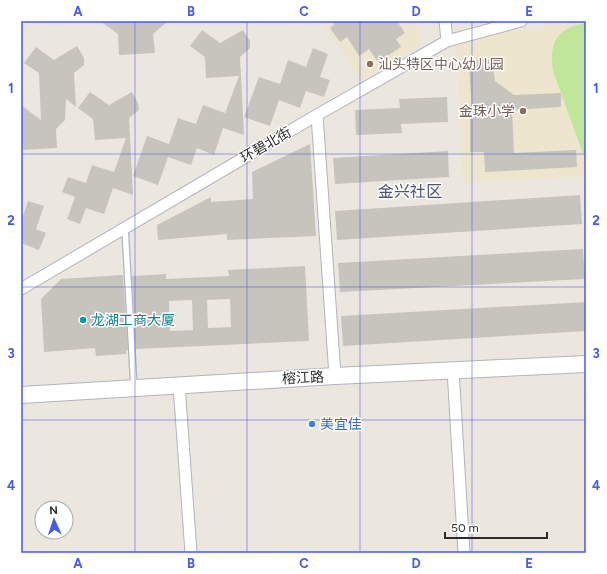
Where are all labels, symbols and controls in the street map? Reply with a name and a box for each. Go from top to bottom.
text: A [73,4,83,19]
text: B [187,4,195,19]
text: C [299,4,309,19]
text: D [411,4,421,19]
text: E [525,4,533,19]
place label: 汕头特区中心幼儿园 [378,56,504,73]
marker: 汕头特区中心幼儿园 [365,59,375,69]
text: 1 [8,81,14,96]
text: 1 [593,81,599,96]
place label: 金珠小学 [459,103,515,120]
marker: 金珠小学 [518,106,528,116]
street label: 环碧北街 [238,124,294,166]
district label: 金兴社区 [378,182,442,201]
text: 2 [7,213,15,228]
text: 2 [592,213,600,228]
place label: 龙湖工商大厦 [91,312,175,329]
marker: 龙湖工商大厦 [78,315,88,325]
text: 3 [7,346,15,361]
text: 3 [592,346,600,361]
street label: 榕江路 [282,368,324,388]
place label: 美宜佳 [320,416,362,433]
marker: 美宜佳 [307,419,317,429]
text: 4 [7,478,15,493]
text: 4 [592,478,600,493]
north arrow [34,500,74,540]
text: N [49,504,58,517]
scale bar [445,514,547,540]
text: 50 m [451,521,479,535]
text: A [73,556,83,571]
text: B [187,556,195,571]
text: C [299,556,309,571]
text: D [411,556,421,571]
text: E [525,556,533,571]

